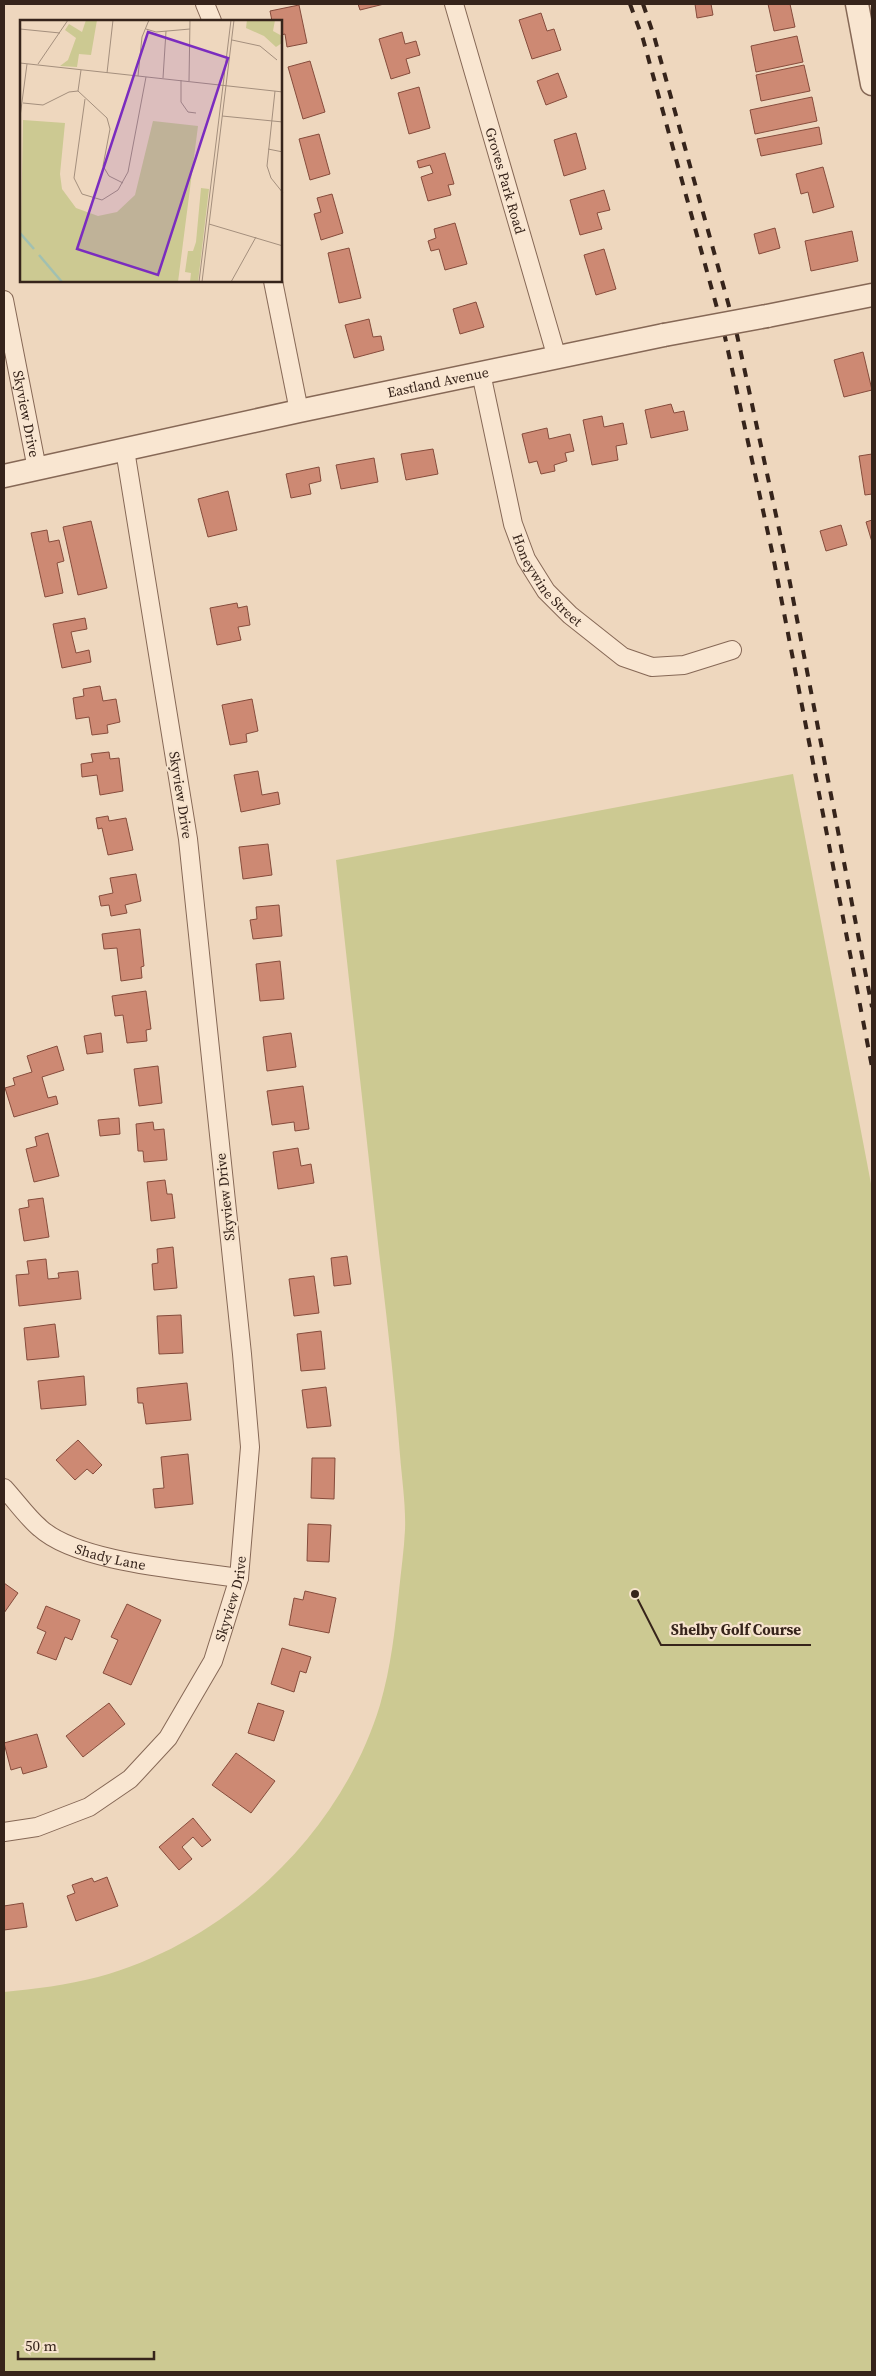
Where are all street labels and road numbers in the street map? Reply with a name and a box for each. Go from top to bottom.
street label: Groves Park Road [480,125,530,236]
street label: Eastland Avenue [385,362,490,402]
street label: Skyview Drive [8,369,44,459]
street label: Honeywine Street [507,531,587,631]
street label: Skyview Drive [164,750,198,840]
street label: Skyview Drive [210,1152,240,1242]
street label: Shady Lane [72,1539,147,1575]
street label: Skyview Drive [210,1555,251,1644]

